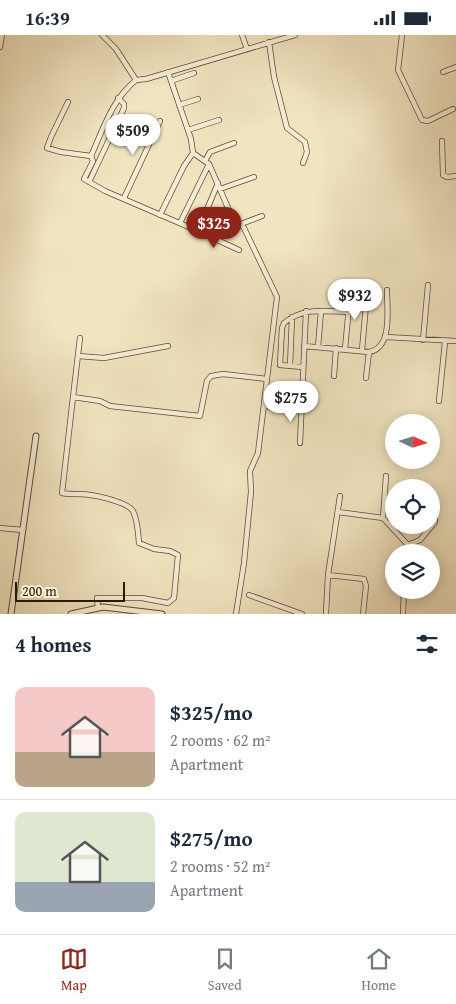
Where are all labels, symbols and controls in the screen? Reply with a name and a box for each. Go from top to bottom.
text: 16:39 [25,4,70,32]
pin: $509 [103,113,163,156]
text: $509 [116,118,150,142]
pin: $325 [184,207,244,249]
text: $325 [197,211,231,235]
pin: $932 [325,279,385,321]
text: $932 [338,283,372,307]
pin: $275 [261,381,321,423]
text: $275 [274,385,308,409]
north arrow [385,414,440,469]
map controls [385,414,440,599]
button: locate [385,479,440,534]
button: layers [385,544,440,599]
scale bar [15,579,125,602]
text: 200 m [22,581,57,601]
text: 4 homes [15,629,91,660]
icon: filters [413,630,441,658]
text: $325/mo [170,697,253,728]
icon: home [55,707,115,767]
text: 2 rooms · 62 m² [170,728,270,752]
text: Apartment [170,752,243,776]
text: $275/mo [170,823,253,854]
icon: home [55,832,115,892]
text: 2 rooms · 52 m² [170,854,270,878]
text: Apartment [170,878,243,902]
tab: Map [60,945,88,995]
tab: Saved [208,945,242,995]
tab: Home [362,945,396,995]

